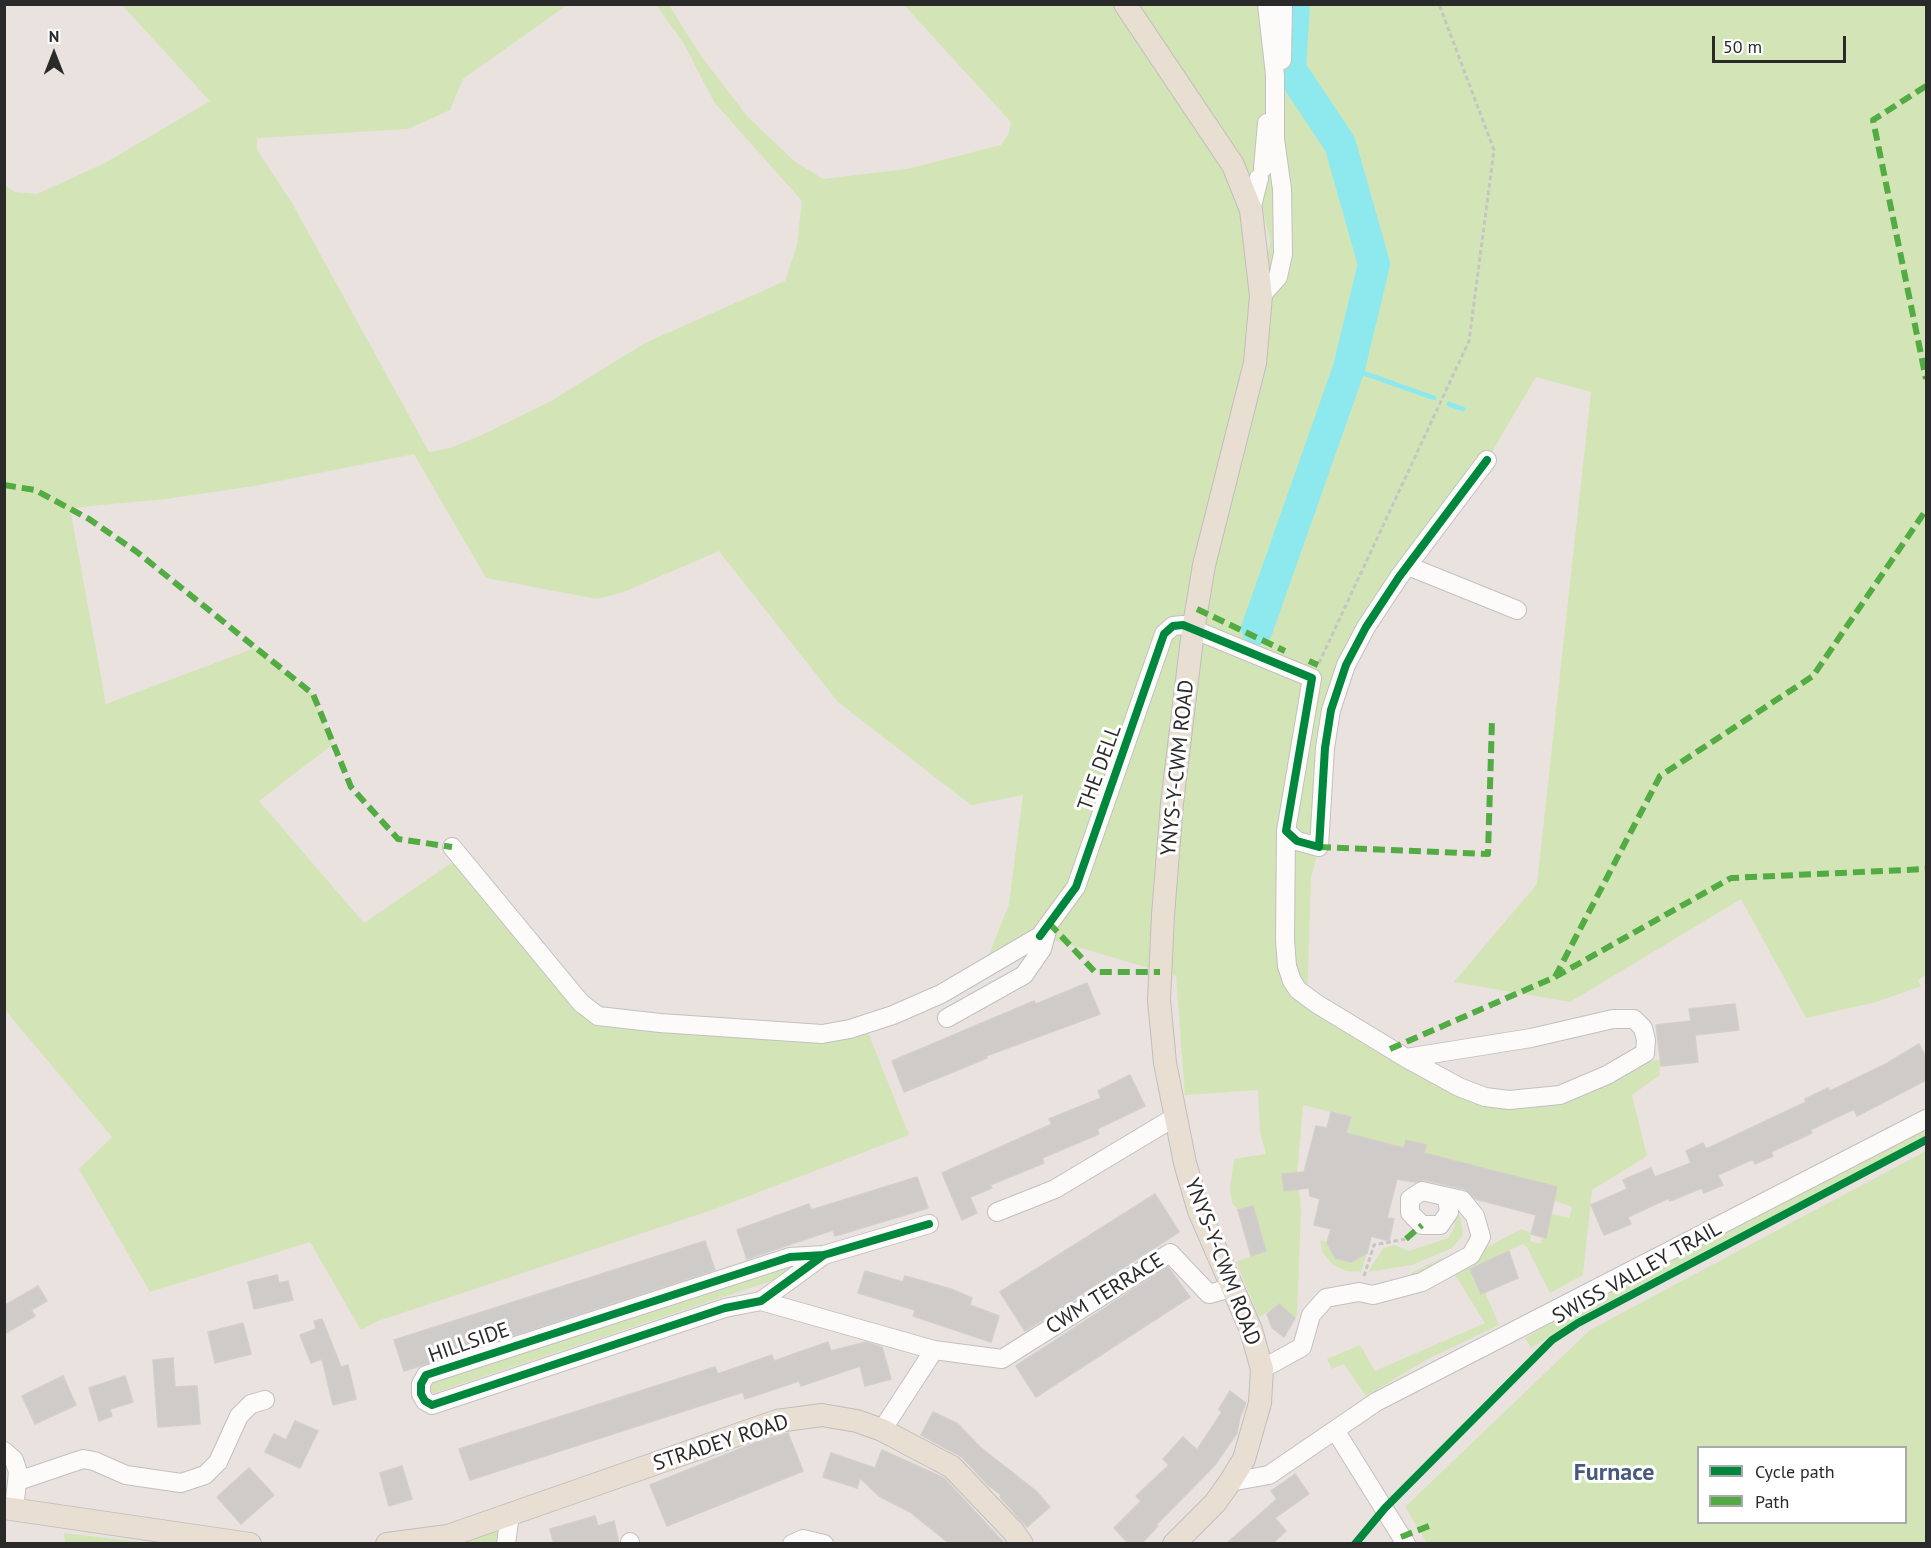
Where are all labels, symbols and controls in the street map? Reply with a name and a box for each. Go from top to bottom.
north arrow [24,24,84,84]
scale bar [1715,24,1848,62]
text: N [49,26,59,46]
text: 50 m [1723,35,1762,58]
street label: YNYS-Y-CWM ROAD [1156,679,1200,857]
street label: THE DELL [1073,722,1127,814]
street label: YNYS-Y-CWM ROAD [1179,1175,1265,1349]
street label: SWISS VALLEY TRAIL [1548,1216,1726,1330]
street label: CWM TERRACE [1042,1248,1168,1340]
street label: HILLSIDE [425,1317,513,1369]
street label: STRADEY ROAD [650,1409,792,1477]
legend [1697,1446,1907,1524]
district label: Furnace [1574,1459,1654,1487]
text: Cycle path [1755,1460,1835,1483]
text: Path [1755,1490,1789,1513]

